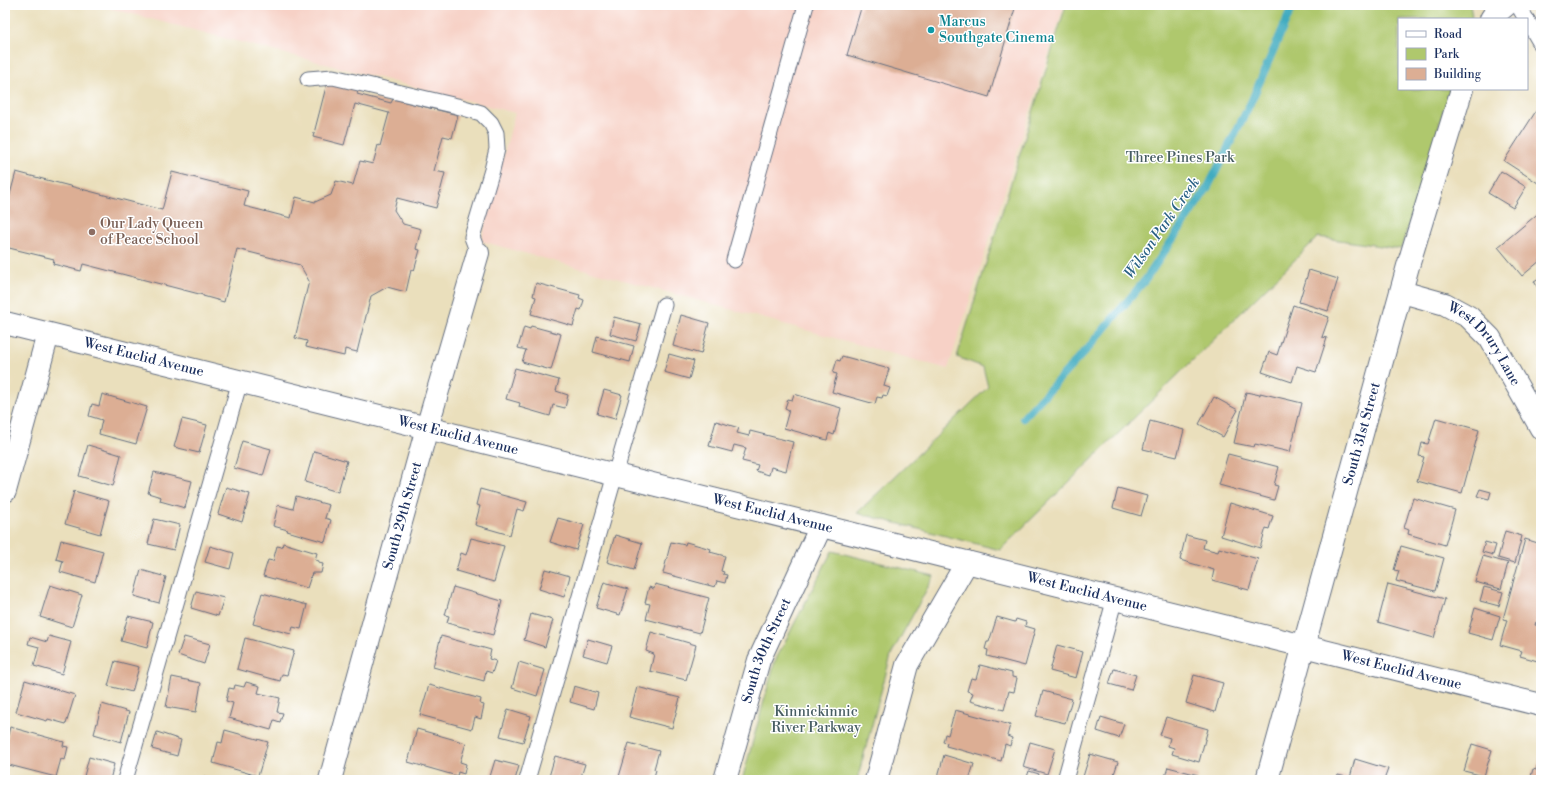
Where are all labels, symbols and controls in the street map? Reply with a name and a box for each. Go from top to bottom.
place label: Marcus Southgate Cinema [939,13,1055,47]
legend [1398,18,1528,90]
marker: Marcus Southgate Cinema [926,25,936,35]
text: Road [1434,27,1462,42]
text: Park [1434,47,1460,62]
text: Building [1433,67,1482,82]
park label: Three Pines Park [1126,149,1235,167]
water label: Wilson Park Creek [1120,174,1204,282]
place label: Our Lady Queen of Peace School [100,215,204,249]
marker: Our Lady Queen of Peace School [87,227,97,237]
street label: West Drury Lane [1443,298,1524,389]
street label: West Euclid Avenue [81,334,206,381]
street label: South 31st Street [1339,380,1385,487]
street label: West Euclid Avenue [395,412,520,459]
street label: South 29th Street [379,460,426,572]
street label: West Euclid Avenue [710,490,835,538]
street label: West Euclid Avenue [1024,568,1149,616]
street label: South 30th Street [738,595,795,705]
street label: West Euclid Avenue [1338,646,1464,694]
park label: Kinnickinnic River Parkway [771,703,861,737]

